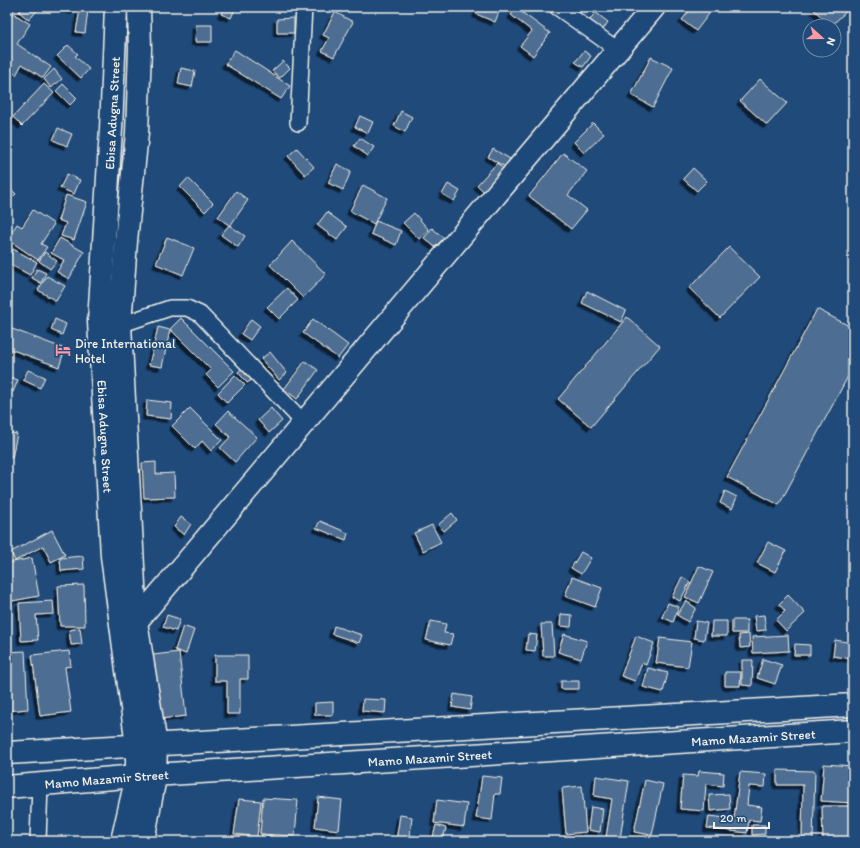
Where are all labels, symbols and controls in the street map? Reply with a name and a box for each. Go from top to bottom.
north arrow [802,18,842,58]
text: N [823,36,838,47]
street label: Ebisa Adugna Street [102,56,123,170]
place label: Dire International Hotel [75,336,176,366]
hotel icon: Dire International Hotel [54,341,72,359]
street label: Ebisa Adugna Street [94,379,115,493]
street label: Mamo Mazamir Street [691,726,816,749]
street label: Mamo Mazamir Street [367,747,493,769]
street label: Mamo Mazamir Street [44,767,169,792]
scale bar [714,804,769,830]
text: 20 m [720,811,747,825]

